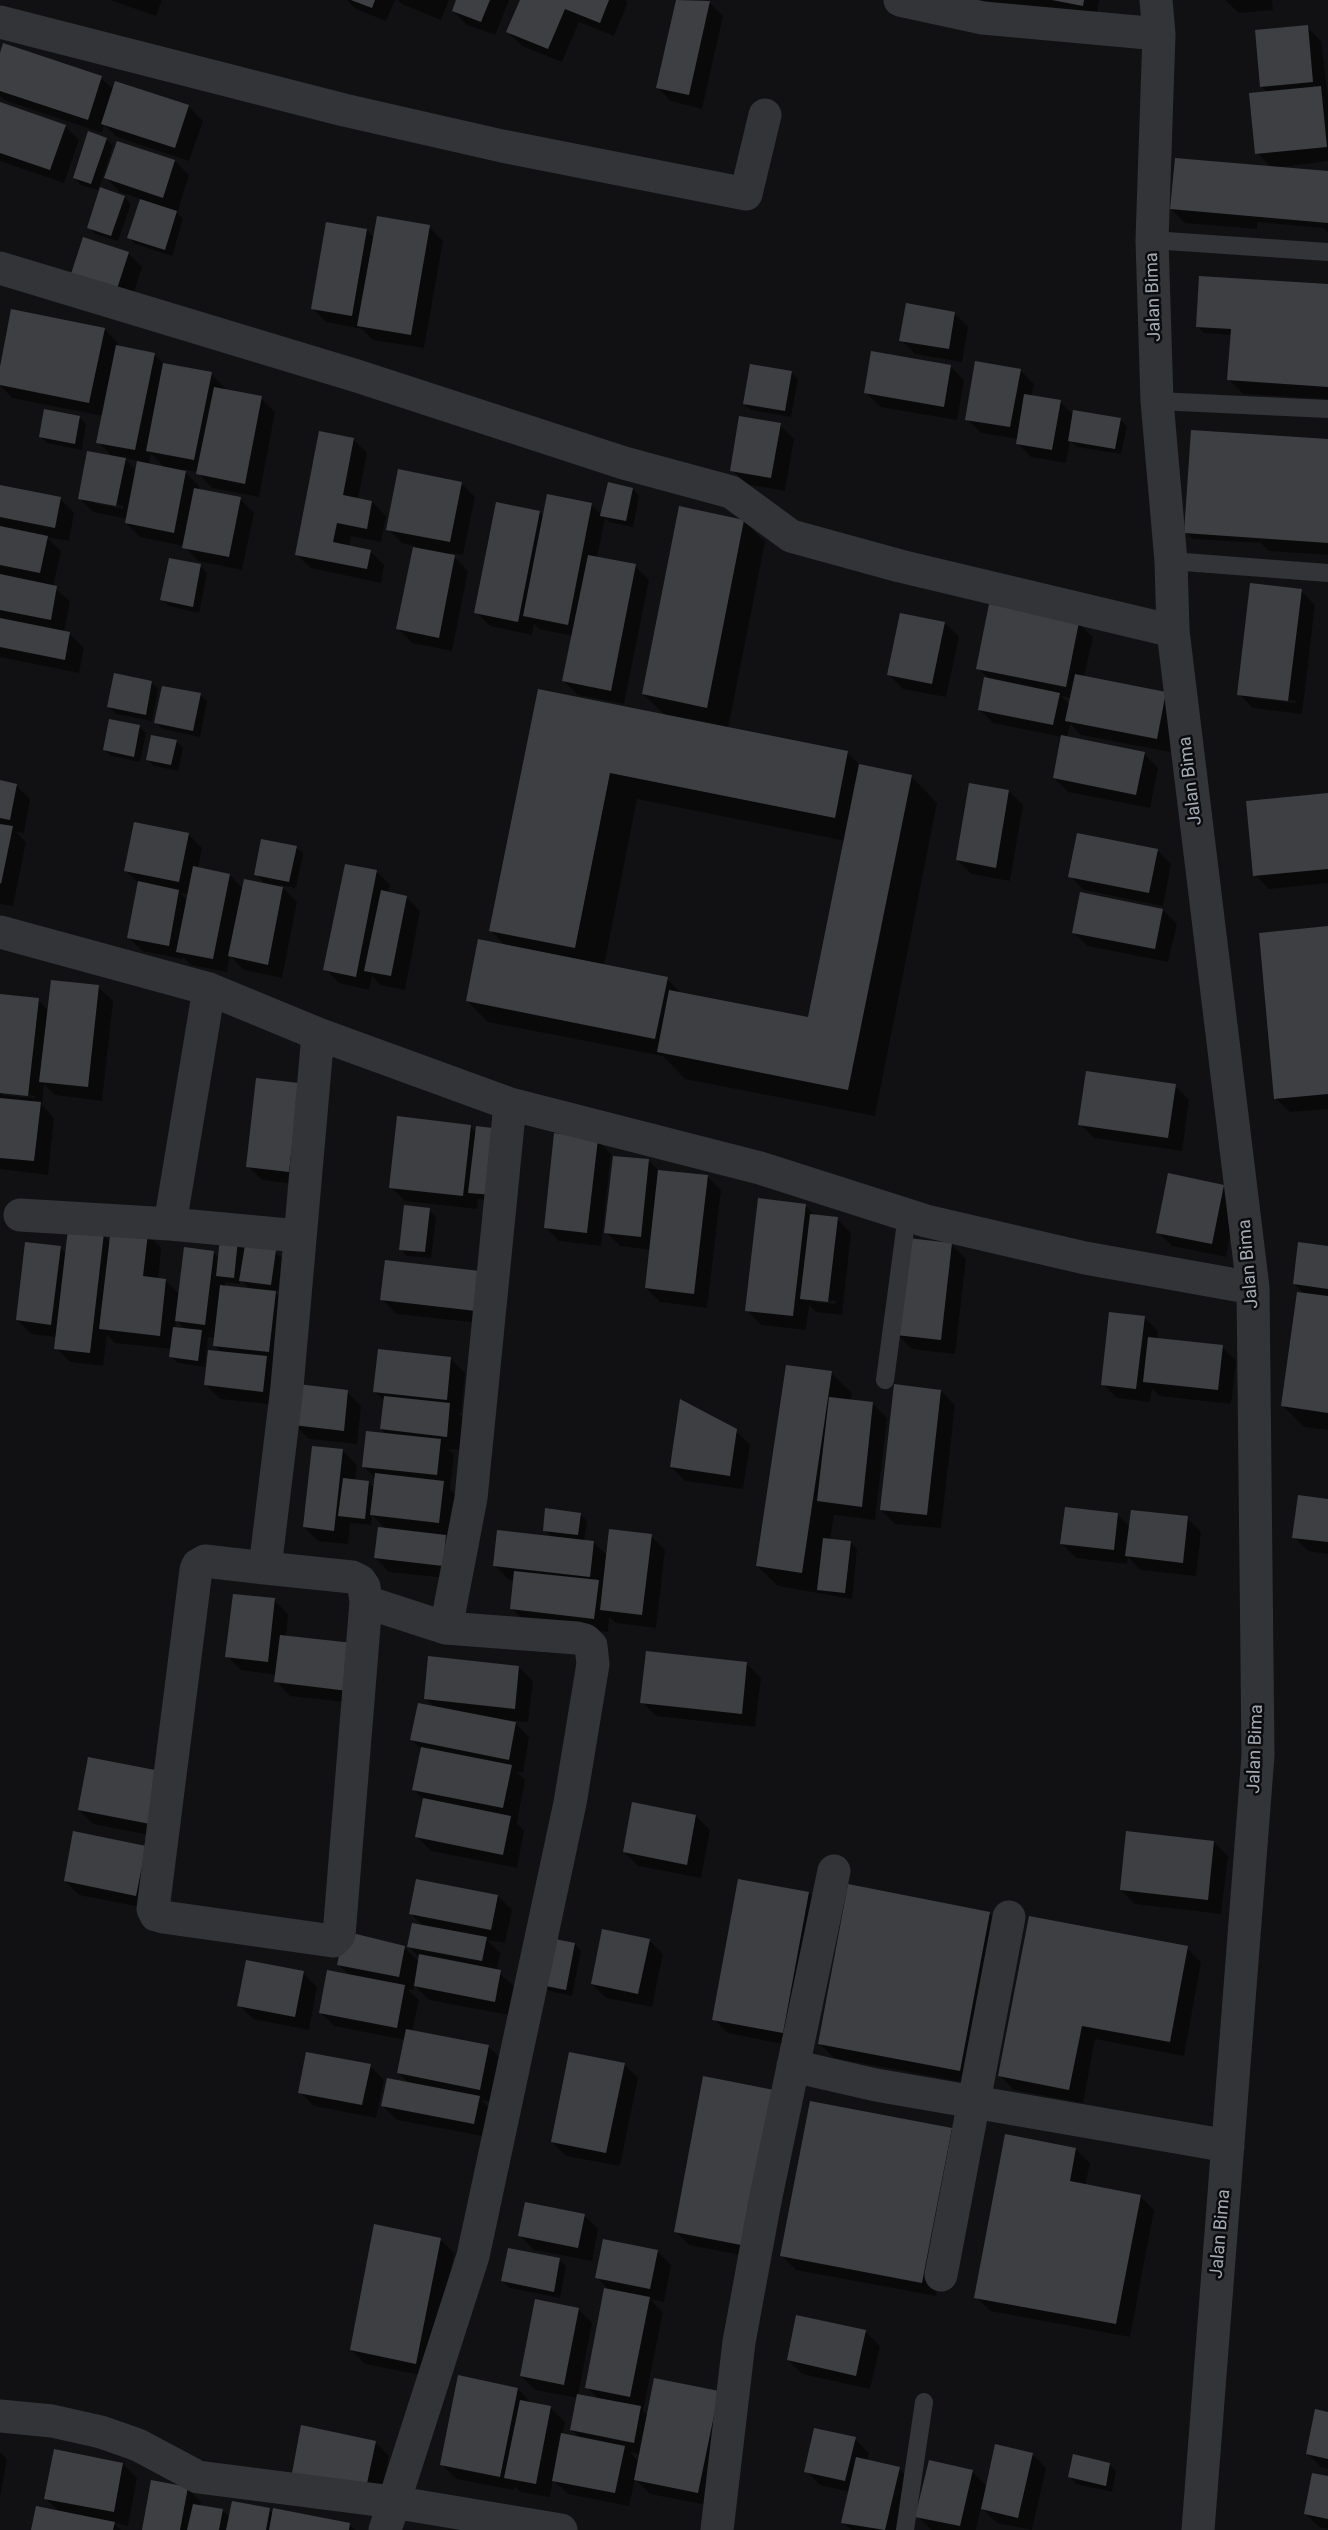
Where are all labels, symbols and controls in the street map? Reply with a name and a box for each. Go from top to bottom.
street label: Jalan Bima [1142,252,1166,342]
street label: Jalan Bima [1175,735,1207,827]
street label: Jalan Bima [1234,1218,1264,1310]
street label: Jalan Bima [1244,1704,1268,1794]
street label: Jalan Bima [1206,2188,1236,2280]

